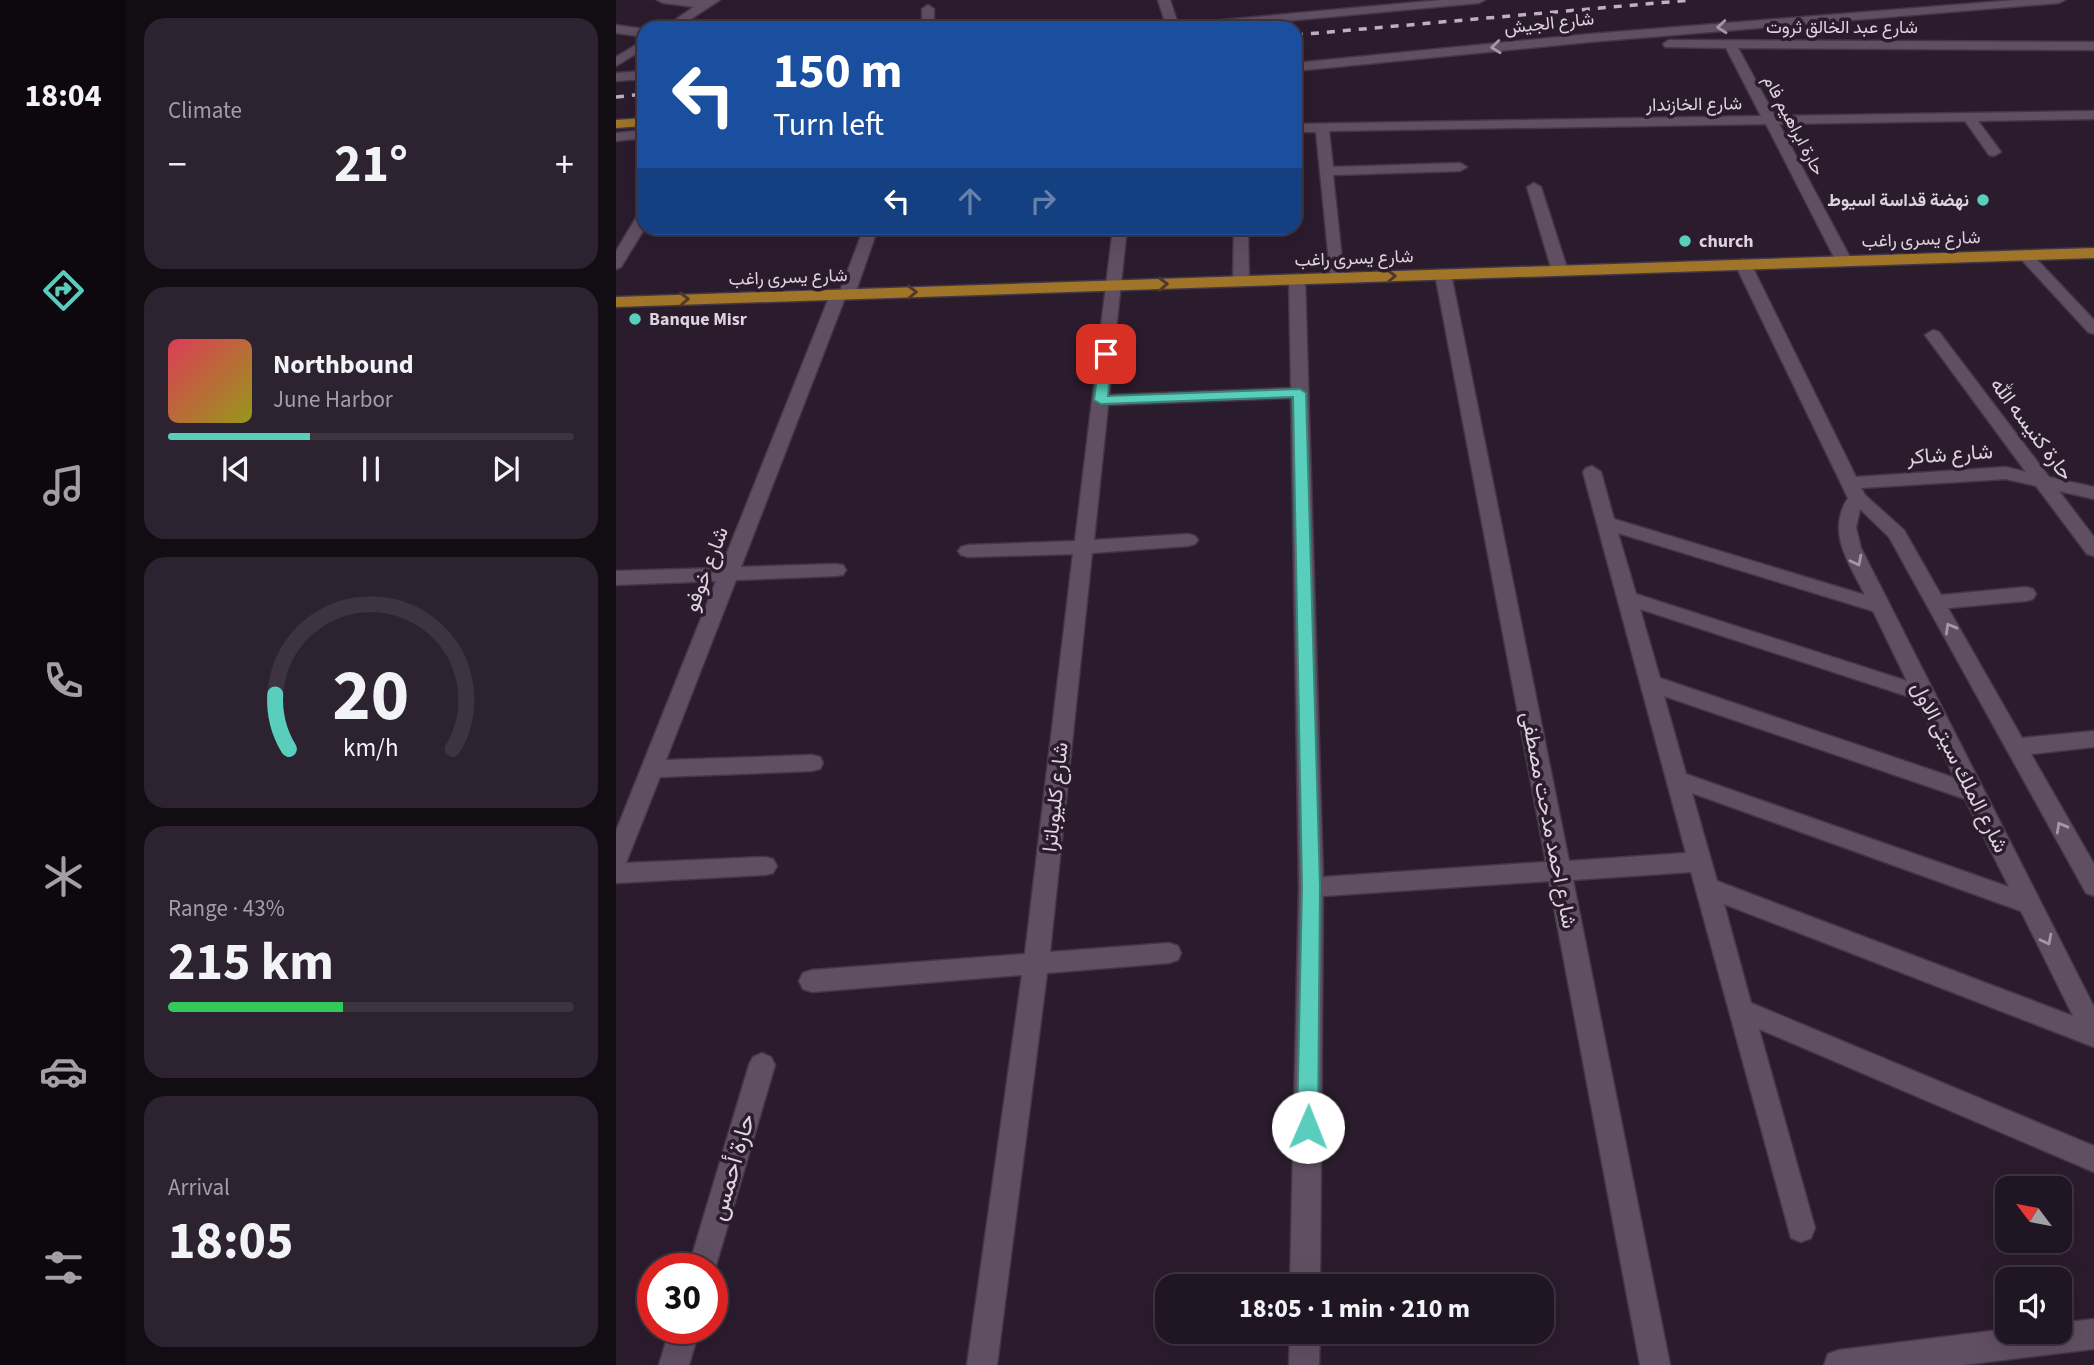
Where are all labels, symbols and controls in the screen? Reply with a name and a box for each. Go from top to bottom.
street label: شارع الجيش [1503,6,1595,41]
street label: شارع عبد الخالق ثروت [1766,15,1918,40]
one-way arrow [1716,19,1727,34]
text: 150 m [773,37,902,107]
one-way arrow [1490,40,1501,55]
icon: left [658,49,749,140]
street label: حارة ابراهيم فام [1757,71,1831,180]
text: 18:04 [24,73,102,119]
street label: شارع الخازندار [1645,91,1742,118]
text: Climate [168,94,242,127]
text: Turn left [773,102,884,148]
text: 21° [334,128,408,202]
text: − [168,138,187,192]
text: + [555,138,574,192]
icon: left [878,182,916,220]
icon: ahead [951,182,989,220]
icon: right [1024,182,1062,220]
place label: نهضة قداسة اسيوط [1827,188,1969,213]
marker: نهضة قداسة اسيوط [1975,192,1991,208]
street label: شارع يسرى راغب [1861,225,1981,254]
place label: church [1699,229,1754,254]
marker: church [1677,233,1693,249]
street label: شارع يسرى راغب [1294,244,1414,273]
street label: شارع يسرى راغب [728,263,848,292]
icon: directions [39,266,88,315]
one-way arrow [1386,268,1397,284]
one-way arrow [1158,276,1169,291]
one-way arrow [907,284,917,300]
one-way arrow [679,292,690,307]
place label: Banque Misr [649,307,748,332]
marker: Banque Misr [627,311,643,327]
pin [1076,324,1136,384]
icon: arrive [1087,335,1125,373]
text: Northbound [273,346,414,383]
street label: حارة كنيسه الله [1983,371,2081,487]
text: June Harbor [273,383,393,416]
street label: شارع شاكر [1905,436,1994,472]
icon: previous [217,450,255,488]
icon: pause [352,450,390,488]
icon: next [487,450,525,488]
icon: music [39,461,88,510]
street label: شارع خوفو [676,522,736,616]
one-way arrow [1849,554,1863,566]
one-way arrow [1945,623,1958,635]
text: 20 [333,644,409,748]
icon: phone [39,656,88,705]
street label: شارع الملك سيتى الاول [1904,676,2016,858]
street label: شارع احمد مدحت مصطفى [1513,709,1585,931]
text: km/h [343,729,399,765]
street label: شارع كليوباترا [1034,741,1076,853]
one-way arrow [2056,821,2069,834]
icon: climate [39,852,88,901]
text: Range · 43% [168,892,285,925]
text: 215 km [168,926,334,1000]
one-way arrow [2039,933,2053,945]
icon: car [39,1047,88,1096]
position arrow [1271,1090,1345,1164]
street label: حارة أحمس [701,1110,764,1225]
text: Arrival [168,1171,230,1204]
north arrow [1995,1176,2072,1253]
map controls [1995,1176,2072,1344]
text: 18:05 [168,1205,293,1279]
icon: filters [39,1243,88,1292]
speed limit sign: 30 [637,1253,728,1344]
button: sound [1995,1267,2072,1344]
text: 18:05 · 1 min · 210 m [1239,1290,1470,1327]

